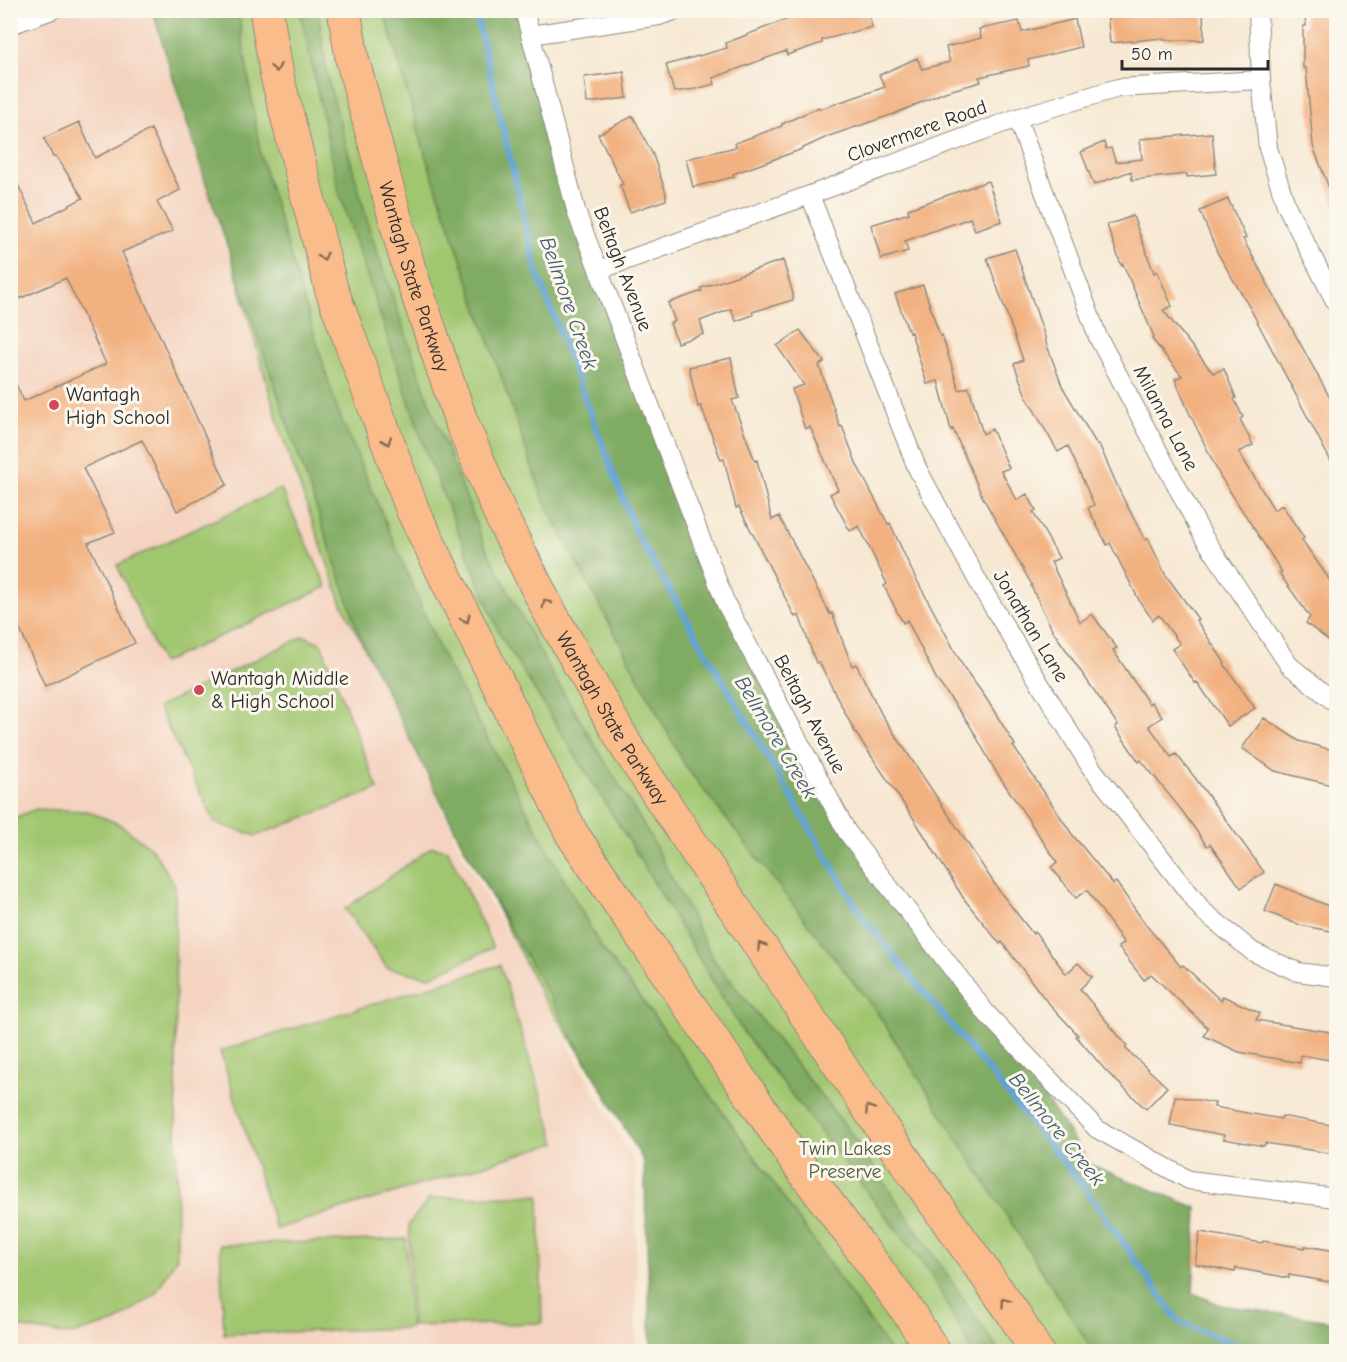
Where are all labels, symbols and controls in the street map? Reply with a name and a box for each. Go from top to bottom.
scale bar [1122,33,1268,71]
text: 50 m [1131,44,1173,65]
one-way arrow [269,63,282,73]
street label: Clovermere Road [844,95,990,167]
street label: Wantagh State Parkway [374,179,455,375]
street label: Beltagh Avenue [589,204,657,334]
water label: Bellmore Creek [535,234,603,373]
one-way arrow [316,252,329,262]
street label: Milanna Lane [1129,361,1203,475]
place label: Wantagh High School [66,383,170,429]
marker: Wantagh High School [47,398,61,412]
one-way arrow [380,435,393,446]
street label: Jonathan Lane [989,566,1073,686]
one-way arrow [542,599,553,610]
one-way arrow [459,613,471,624]
street label: Wantagh State Parkway [552,627,674,809]
street label: Beltagh Avenue [769,651,851,777]
place label: Wantagh Middle & High School [211,667,349,713]
water label: Bellmore Creek [730,671,822,803]
marker: Wantagh Middle & High School [192,683,206,697]
one-way arrow [757,942,768,953]
water label: Bellmore Creek [1004,1068,1110,1191]
one-way arrow [865,1104,876,1115]
park label: Twin Lakes Preserve [799,1137,891,1183]
one-way arrow [1001,1298,1012,1309]

